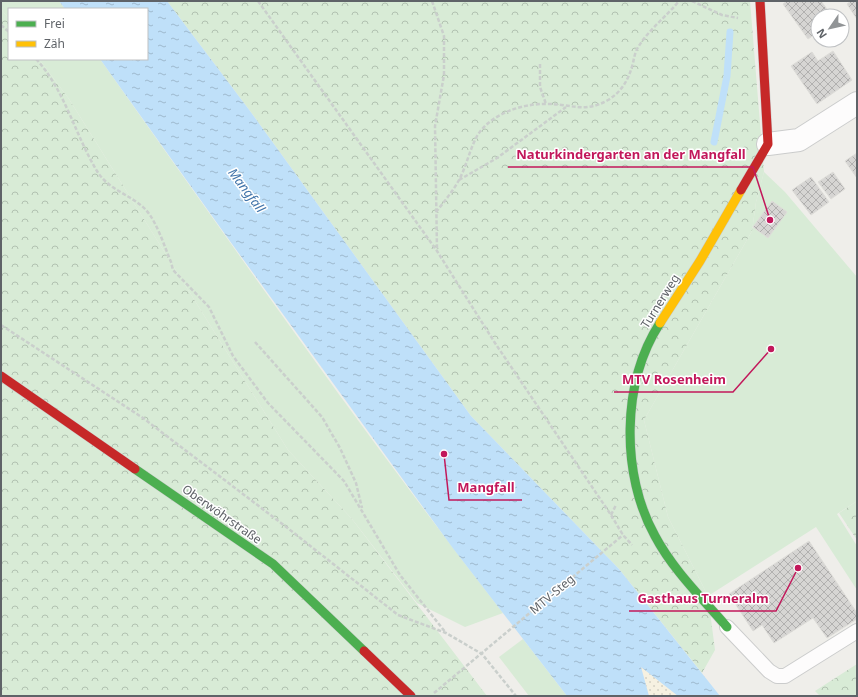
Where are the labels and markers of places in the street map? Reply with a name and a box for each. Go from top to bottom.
callout: Naturkindergarten an der Mangfall [508,142,753,167]
callout: MTV Rosenheim [614,367,733,392]
callout: Mangfall [449,475,522,500]
callout: Gasthaus Turneralm [629,586,776,611]

